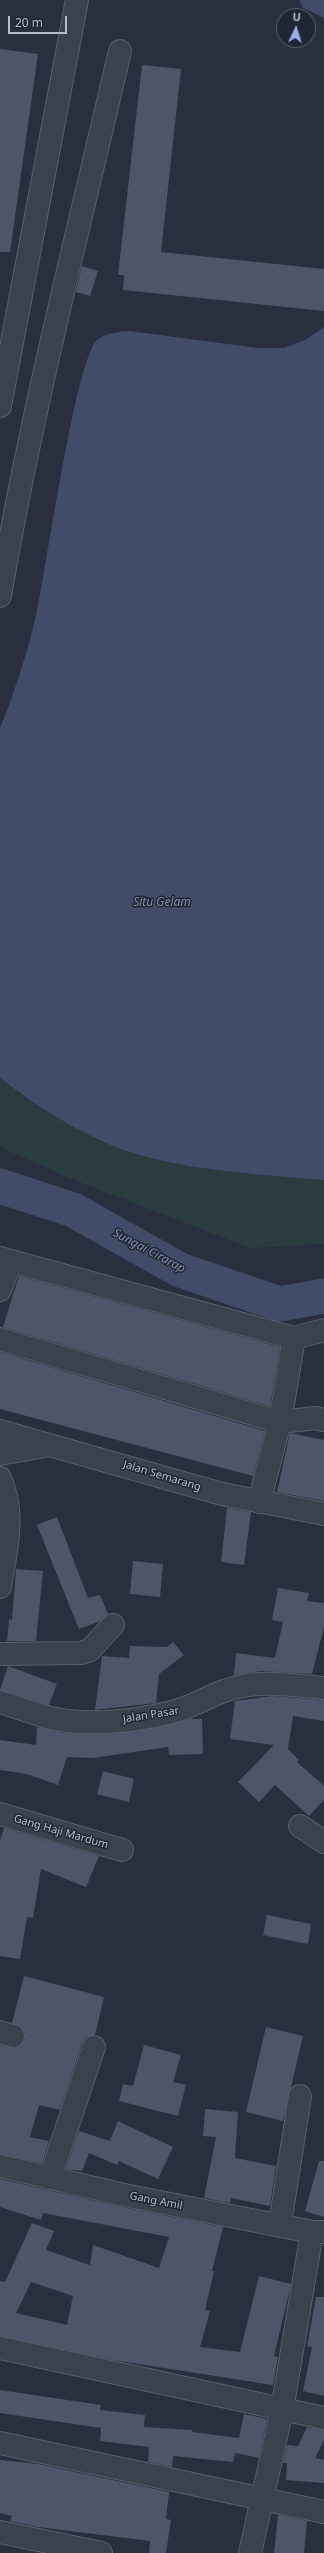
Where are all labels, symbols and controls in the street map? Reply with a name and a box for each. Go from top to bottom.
scale bar [10,8,69,34]
north arrow [276,8,316,48]
text: U [292,9,301,24]
text: 20 m [15,14,43,31]
water label: Situ Gelam [133,896,191,910]
water label: Sungai Cirarap [110,1226,188,1276]
street label: Jalan Semarang [122,1458,202,1494]
street label: Jalan Pasar [122,1704,180,1726]
street label: Gang Haji Mardum [12,1812,110,1852]
street label: Gang Amil [128,2189,184,2213]

